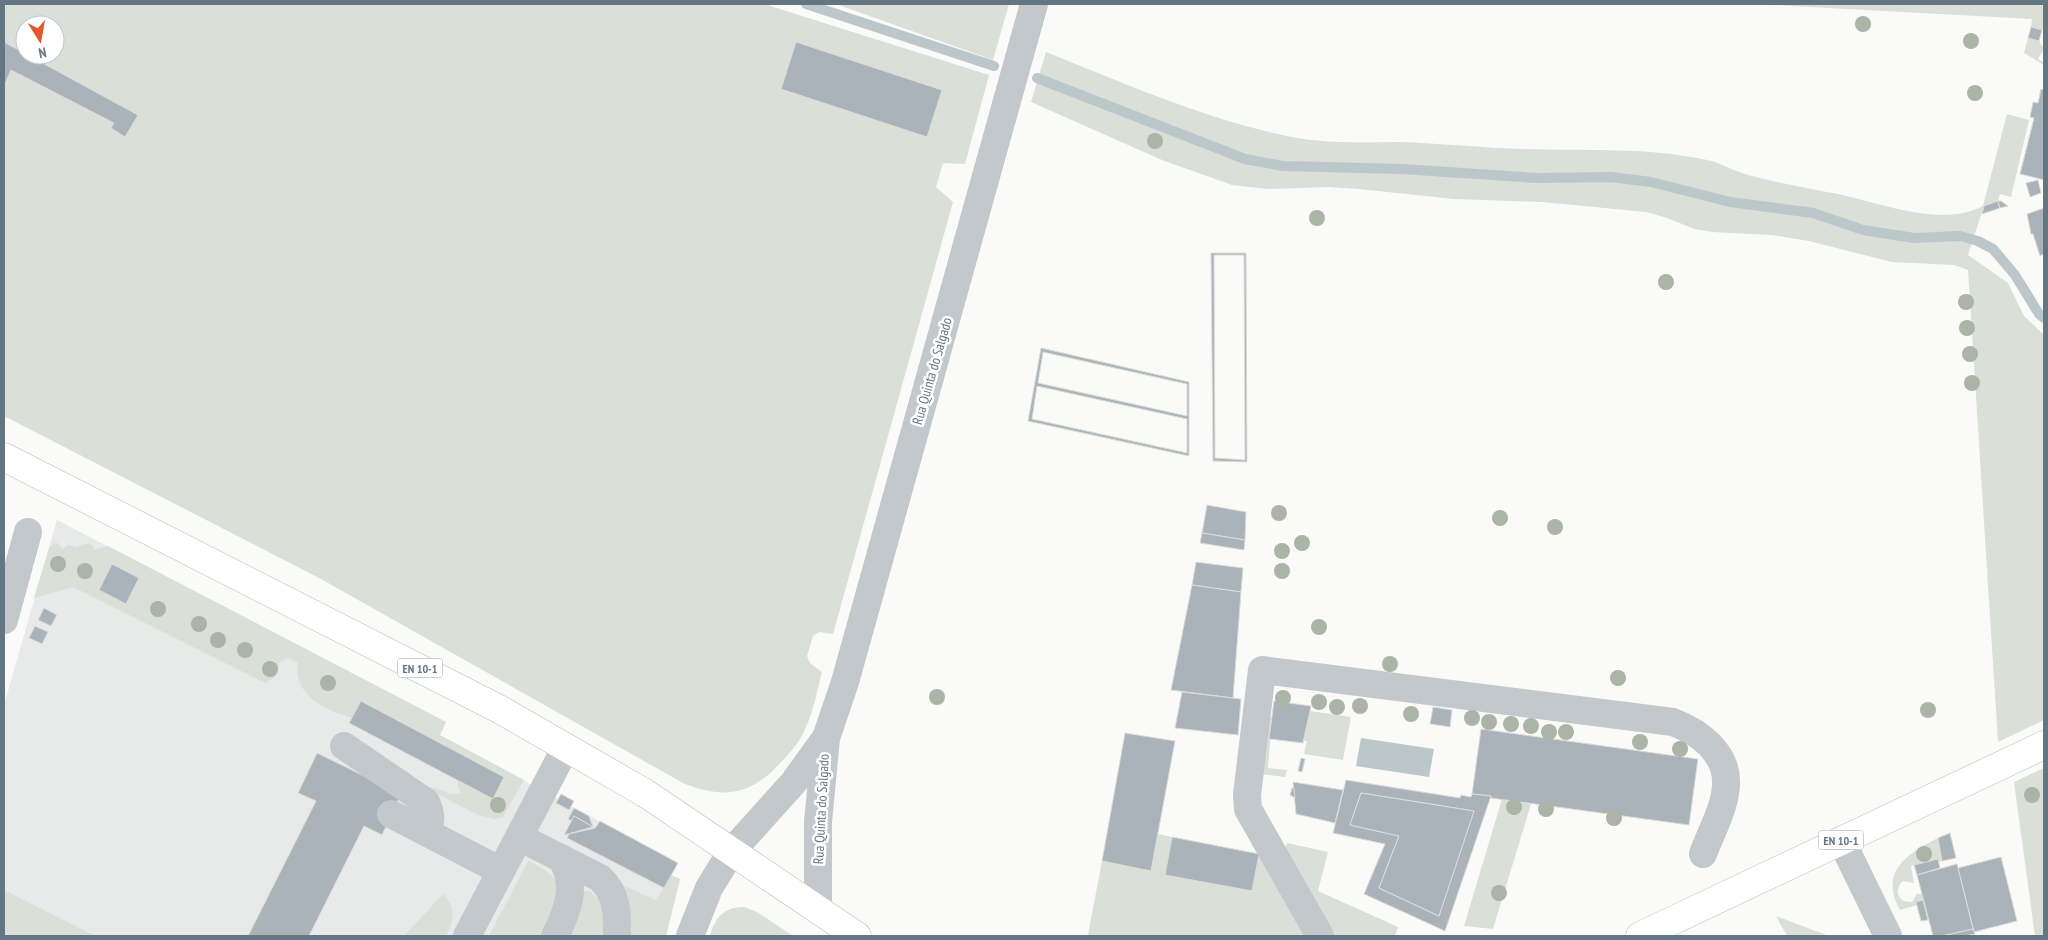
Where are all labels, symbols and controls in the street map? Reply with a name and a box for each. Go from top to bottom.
north arrow [15,15,65,65]
text: N [37,43,48,62]
street label: Rua Quinta do Salgado [908,315,956,427]
road number: EN 10-1 [398,658,442,678]
street label: Rua Quinta do Salgado [809,753,833,865]
road number: EN 10-1 [1818,830,1864,850]

